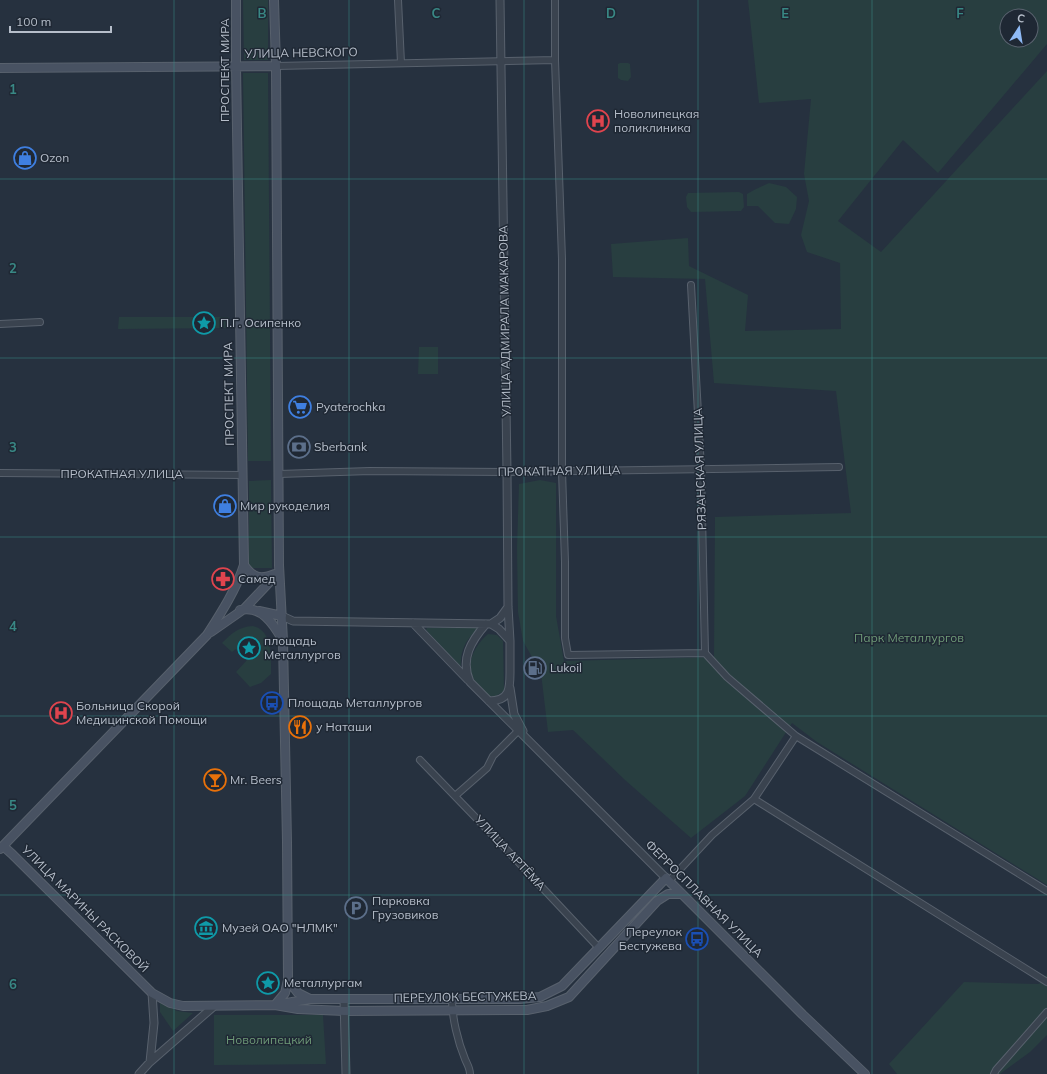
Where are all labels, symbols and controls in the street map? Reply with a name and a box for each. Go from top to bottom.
text: B [258,5,267,21]
text: C [432,5,441,21]
text: D [606,5,616,21]
text: E [781,5,789,21]
text: F [956,5,964,21]
scale bar [10,8,111,34]
north arrow [999,8,1039,48]
text: С [1016,11,1027,26]
text: 100 m [16,14,51,29]
street label: ПРОСПЕКТ МИРА [217,18,232,122]
street label: УЛИЦА НЕВСКОГО [243,44,358,61]
text: 1 [9,81,17,97]
place label: Новолипецкая поликлиника [614,106,699,135]
hospital icon: Новолипецкая поликлиника [585,108,611,134]
shop icon: Ozon [12,145,38,171]
place label: Ozon [40,150,69,165]
street label: УЛИЦА АДМИРАЛА МАКАРОВА [495,225,514,418]
text: 2 [9,260,17,276]
place icon: П.Г. Осипенко [191,310,217,336]
place label: П.Г. Осипенко [220,315,301,330]
street label: ПРОСПЕКТ МИРА [220,342,237,446]
supermarket icon: Pyaterochka [287,394,313,420]
place label: Pyaterochka [316,399,385,414]
street label: РЯЗАНСКАЯ УЛИЦА [690,407,709,530]
bank icon: Sberbank [286,434,312,460]
text: 3 [9,439,17,455]
place label: Sberbank [314,439,368,454]
street label: ПРОКАТНАЯ УЛИЦА [497,462,621,479]
street label: ПРОКАТНАЯ УЛИЦА [61,466,184,481]
shop icon: Мир рукоделия [212,493,238,519]
place label: Мир рукоделия [240,498,330,513]
pharmacy icon: Самед [210,566,236,592]
place label: Самед [238,571,275,586]
text: 4 [9,618,17,634]
park label: Парк Металлургов [854,630,964,645]
place label: площадь Металлургов [264,633,341,662]
place icon: площадь Металлургов [236,635,262,661]
fuel station icon: Lukoil [522,655,548,681]
place label: Lukoil [550,660,582,675]
bus stop icon: Площадь Металлургов [259,690,285,716]
place label: Площадь Металлургов [288,695,423,710]
place label: Больница Скорой Медицинской Помощи [76,698,207,727]
hospital icon: Больница Скорой Медицинской Помощи [48,700,74,726]
restaurant icon: у Наташи [287,714,313,740]
place label: у Наташи [316,719,372,734]
bar icon: Mr. Beers [202,767,228,793]
place label: Mr. Beers [230,772,282,787]
text: 5 [9,797,17,813]
street label: УЛИЦА АРТЁМА [471,811,549,894]
street label: ФЕРРОСПЛАВНАЯ УЛИЦА [643,837,766,961]
street label: УЛИЦА МАРИНЫ РАСКОВОЙ [18,841,152,975]
place label: Парковка Грузовиков [372,893,439,922]
parking icon: Парковка Грузовиков [343,895,369,921]
museum icon: Музей ОАО "НЛМК" [193,915,219,941]
place label: Музей ОАО "НЛМК" [222,920,338,935]
place label: Переулок Бестужева [619,924,683,953]
bus stop icon: Переулок Бестужева [684,926,710,952]
place icon: Металлургам [255,970,281,996]
place label: Металлургам [284,975,362,990]
text: 6 [9,976,17,992]
street label: ПЕРЕУЛОК БЕСТУЖЕВА [393,988,537,1005]
park label: Новолипецкий [226,1032,312,1047]

